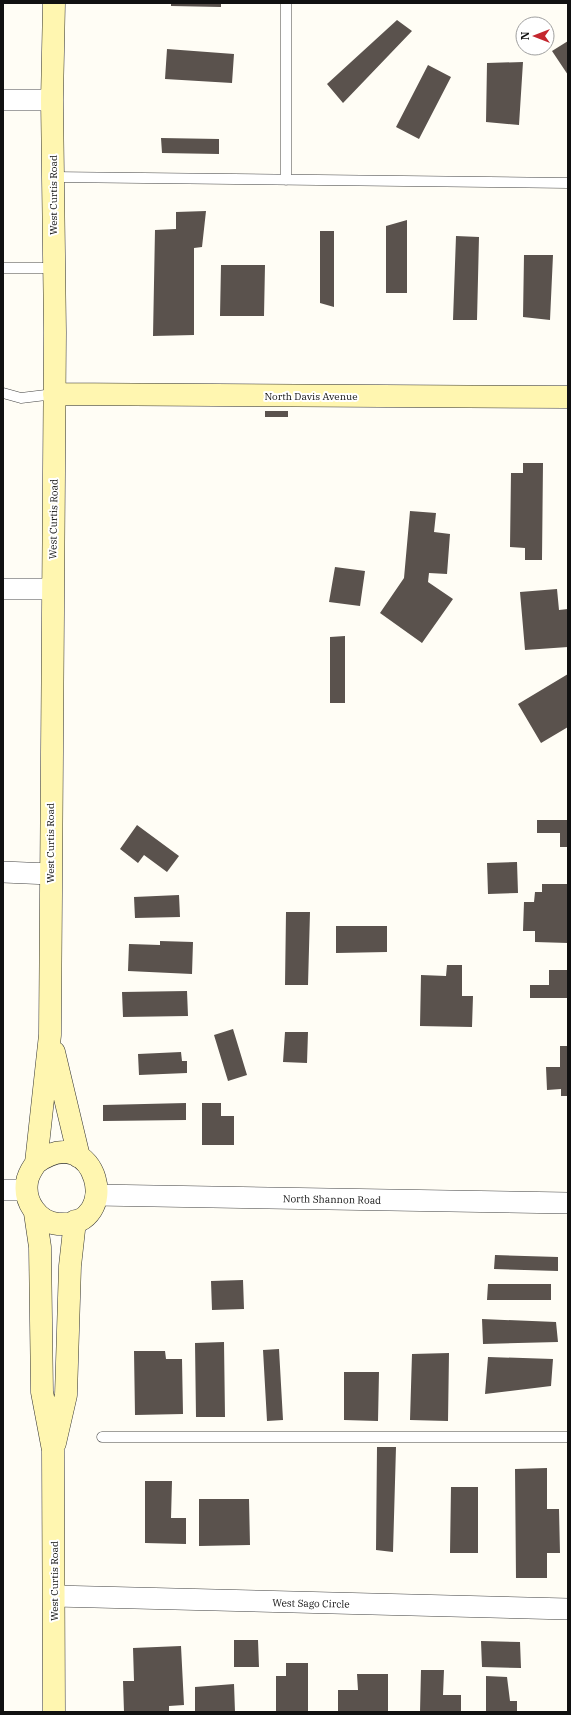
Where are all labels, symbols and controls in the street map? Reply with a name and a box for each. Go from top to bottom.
north arrow [515,16,555,56]
text: N [518,31,532,40]
street label: West Curtis Road [47,155,60,235]
street label: North Davis Avenue [264,390,358,403]
street label: West Curtis Road [46,479,61,559]
street label: West Curtis Road [44,803,57,883]
street label: North Shannon Road [283,1192,381,1207]
street label: West Curtis Road [48,1541,61,1621]
street label: West Sago Circle [272,1596,350,1611]

